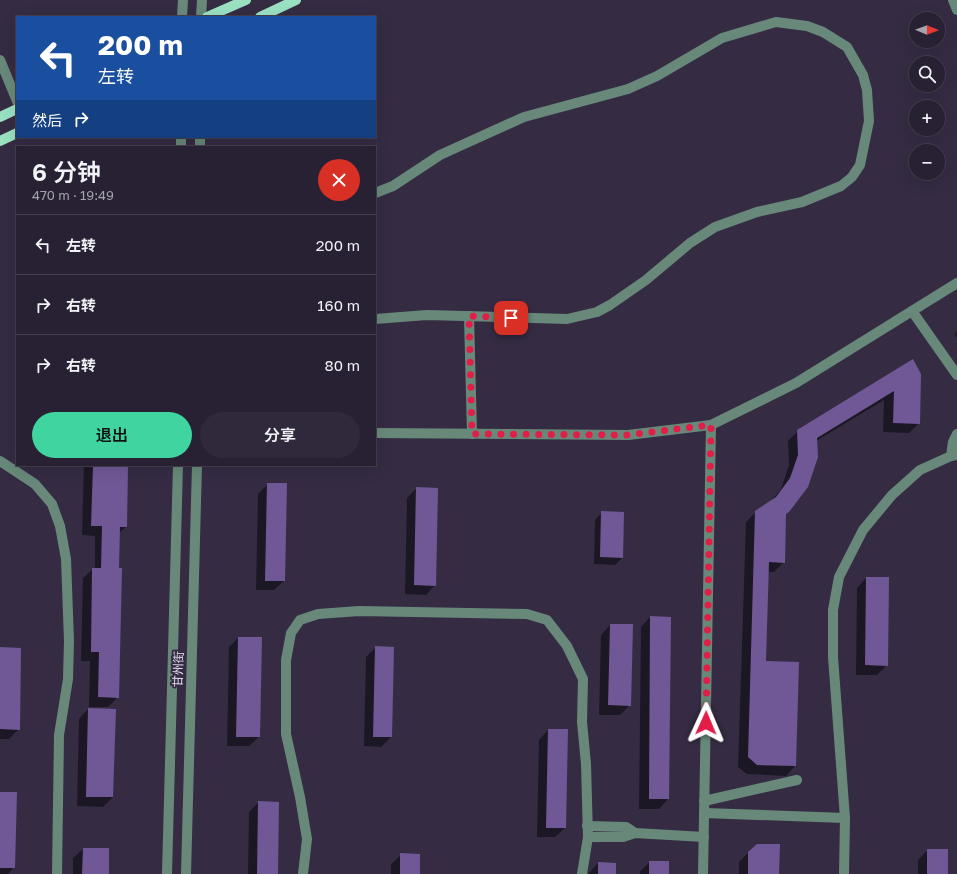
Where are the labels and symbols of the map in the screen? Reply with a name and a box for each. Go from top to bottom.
north arrow [909,12,945,48]
pin [494,301,528,335]
street label: 甘州街 [170,651,186,687]
position arrow [685,702,727,744]

